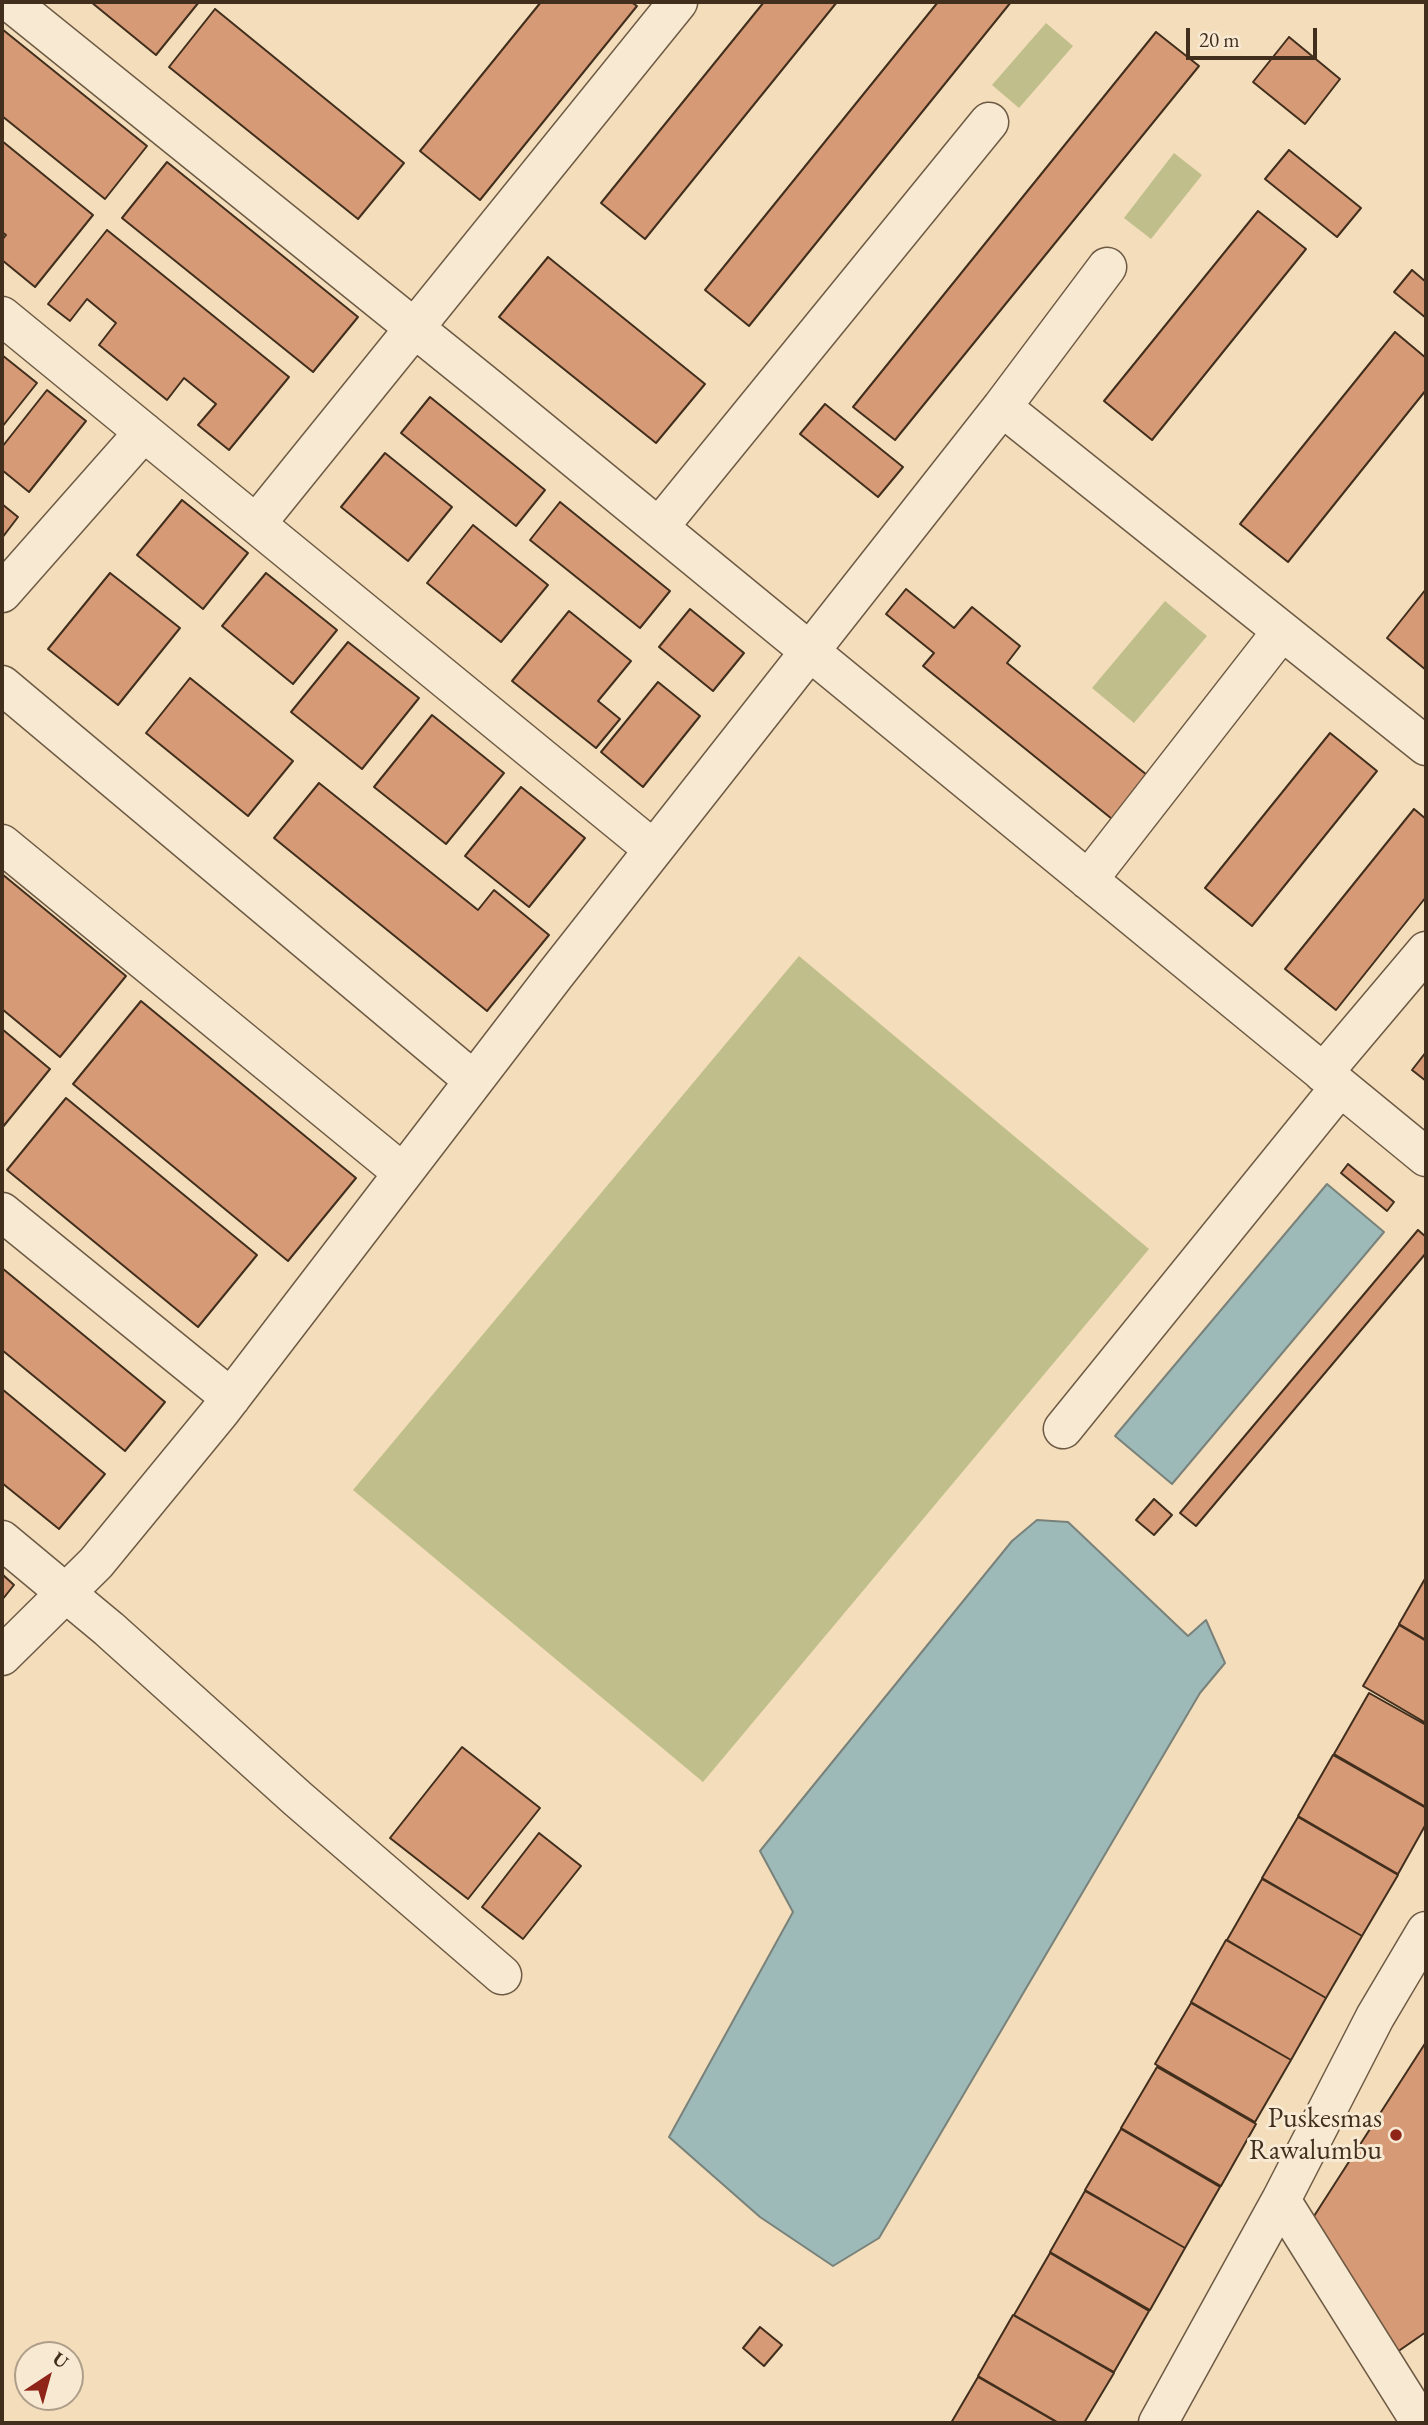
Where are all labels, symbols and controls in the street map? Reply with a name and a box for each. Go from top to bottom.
scale bar [1190,14,1321,58]
text: 20 m [1199,26,1240,53]
place label: Puskesmas Rawalumbu [1249,2102,1382,2168]
marker: Puskesmas Rawalumbu [1388,2127,1404,2143]
north arrow [14,2341,84,2411]
text: U [47,2346,74,2374]

